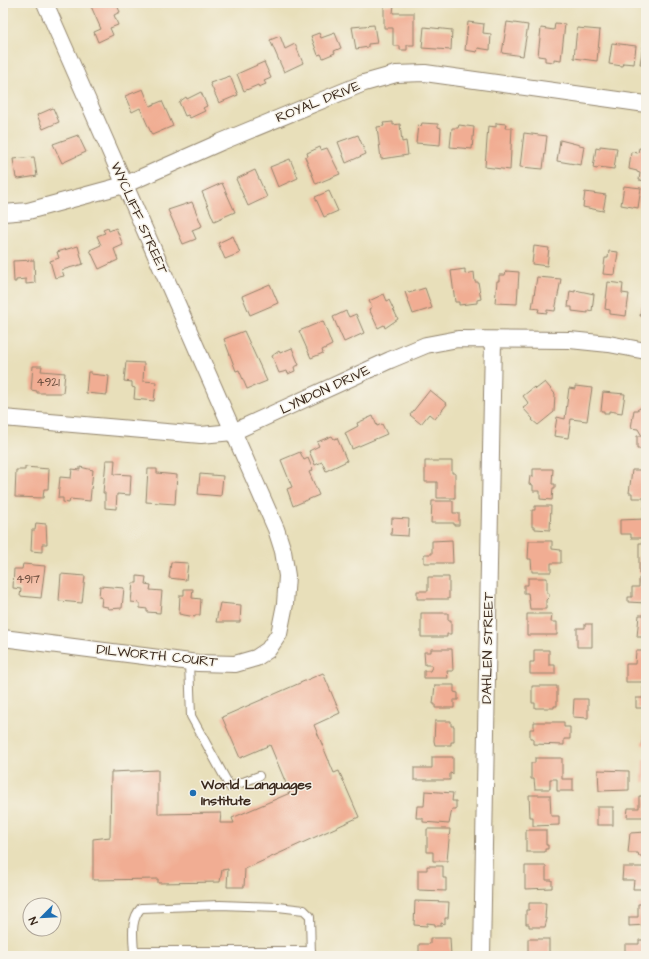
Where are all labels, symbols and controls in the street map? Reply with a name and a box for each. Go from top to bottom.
street label: ROYAL DRIVE [273,76,364,128]
street label: WYCLIFF STREET [105,159,173,277]
street label: LYNDON DRIVE [277,360,374,420]
house number: 4921 [36,374,60,391]
house number: 4917 [16,571,41,588]
street label: DAHLEN STREET [477,592,499,704]
street label: DILWORTH COURT [95,640,219,672]
place label: World Languages Institute [200,775,312,811]
marker: World Languages Institute [188,788,198,798]
north arrow [22,897,62,937]
text: N [25,915,42,927]

